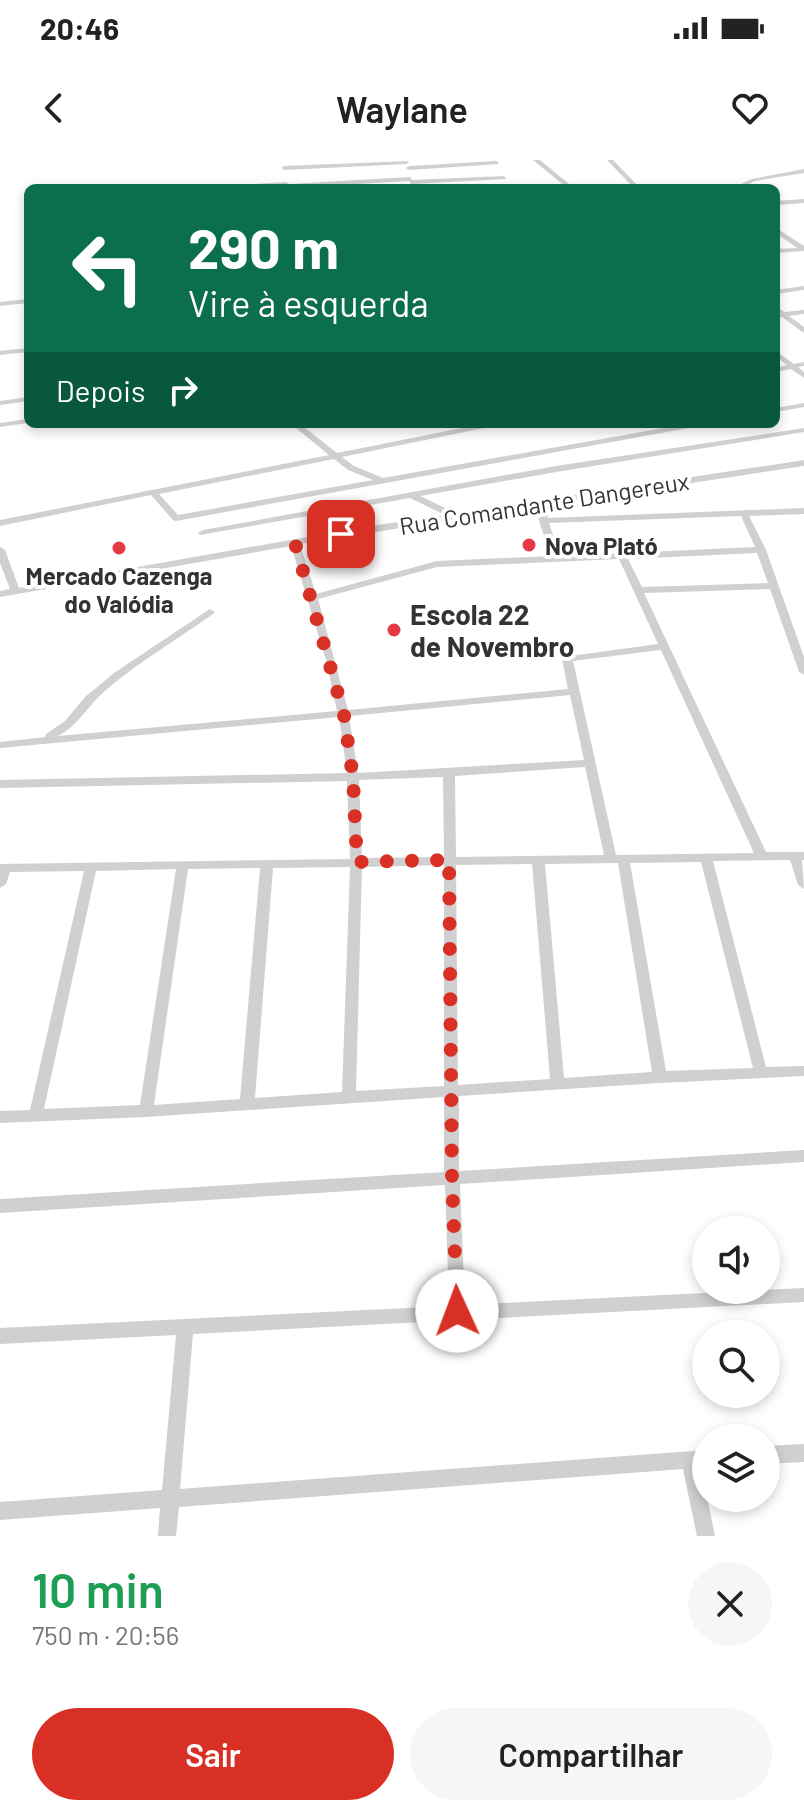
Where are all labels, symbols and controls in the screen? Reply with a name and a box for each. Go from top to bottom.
text: 20:46 [40,10,119,46]
icon: back [32,86,76,130]
icon: heart [728,86,772,130]
text: Waylane [336,87,468,130]
text: 290 m [188,213,339,280]
icon: left [56,216,160,320]
text: Vire à esquerda [188,281,429,324]
icon: right [161,368,205,412]
text: Depois [56,372,145,408]
street label: Rua Comandante Dangereux [397,466,691,540]
pin [307,500,375,568]
icon: arrive [319,512,363,556]
place label: Nova Plató [545,531,658,560]
marker: Nova Plató [520,536,538,554]
marker: Mercado Cazenga do Valódia [110,539,128,557]
place label: Mercado Cazenga do Valódia [26,561,212,618]
place label: Escola 22 de Novembro [410,597,574,663]
marker: Escola 22 de Novembro [385,621,403,639]
map controls [692,1216,780,1512]
button: sound [692,1216,780,1304]
position arrow [415,1269,499,1353]
button: search [692,1320,780,1408]
button: layers [692,1424,780,1512]
text: 10 min [32,1560,164,1618]
button: close [688,1562,772,1646]
text: 750 m · 20:56 [32,1619,179,1650]
button: Sair [32,1708,394,1800]
button: Compartilhar [410,1708,772,1800]

